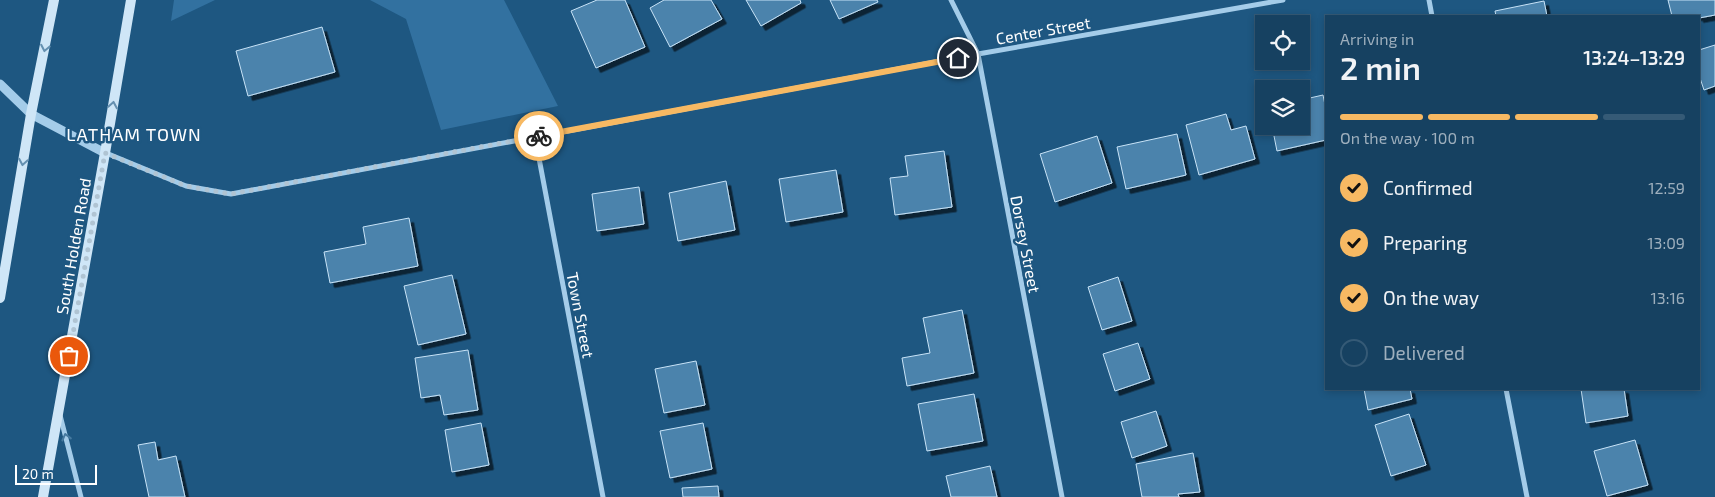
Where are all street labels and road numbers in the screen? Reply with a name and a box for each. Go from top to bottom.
street label: Center Street [994,12,1092,48]
street label: South Holden Road [52,176,94,316]
street label: Dorsey Street [1007,194,1045,294]
street label: Town Street [563,270,599,360]

